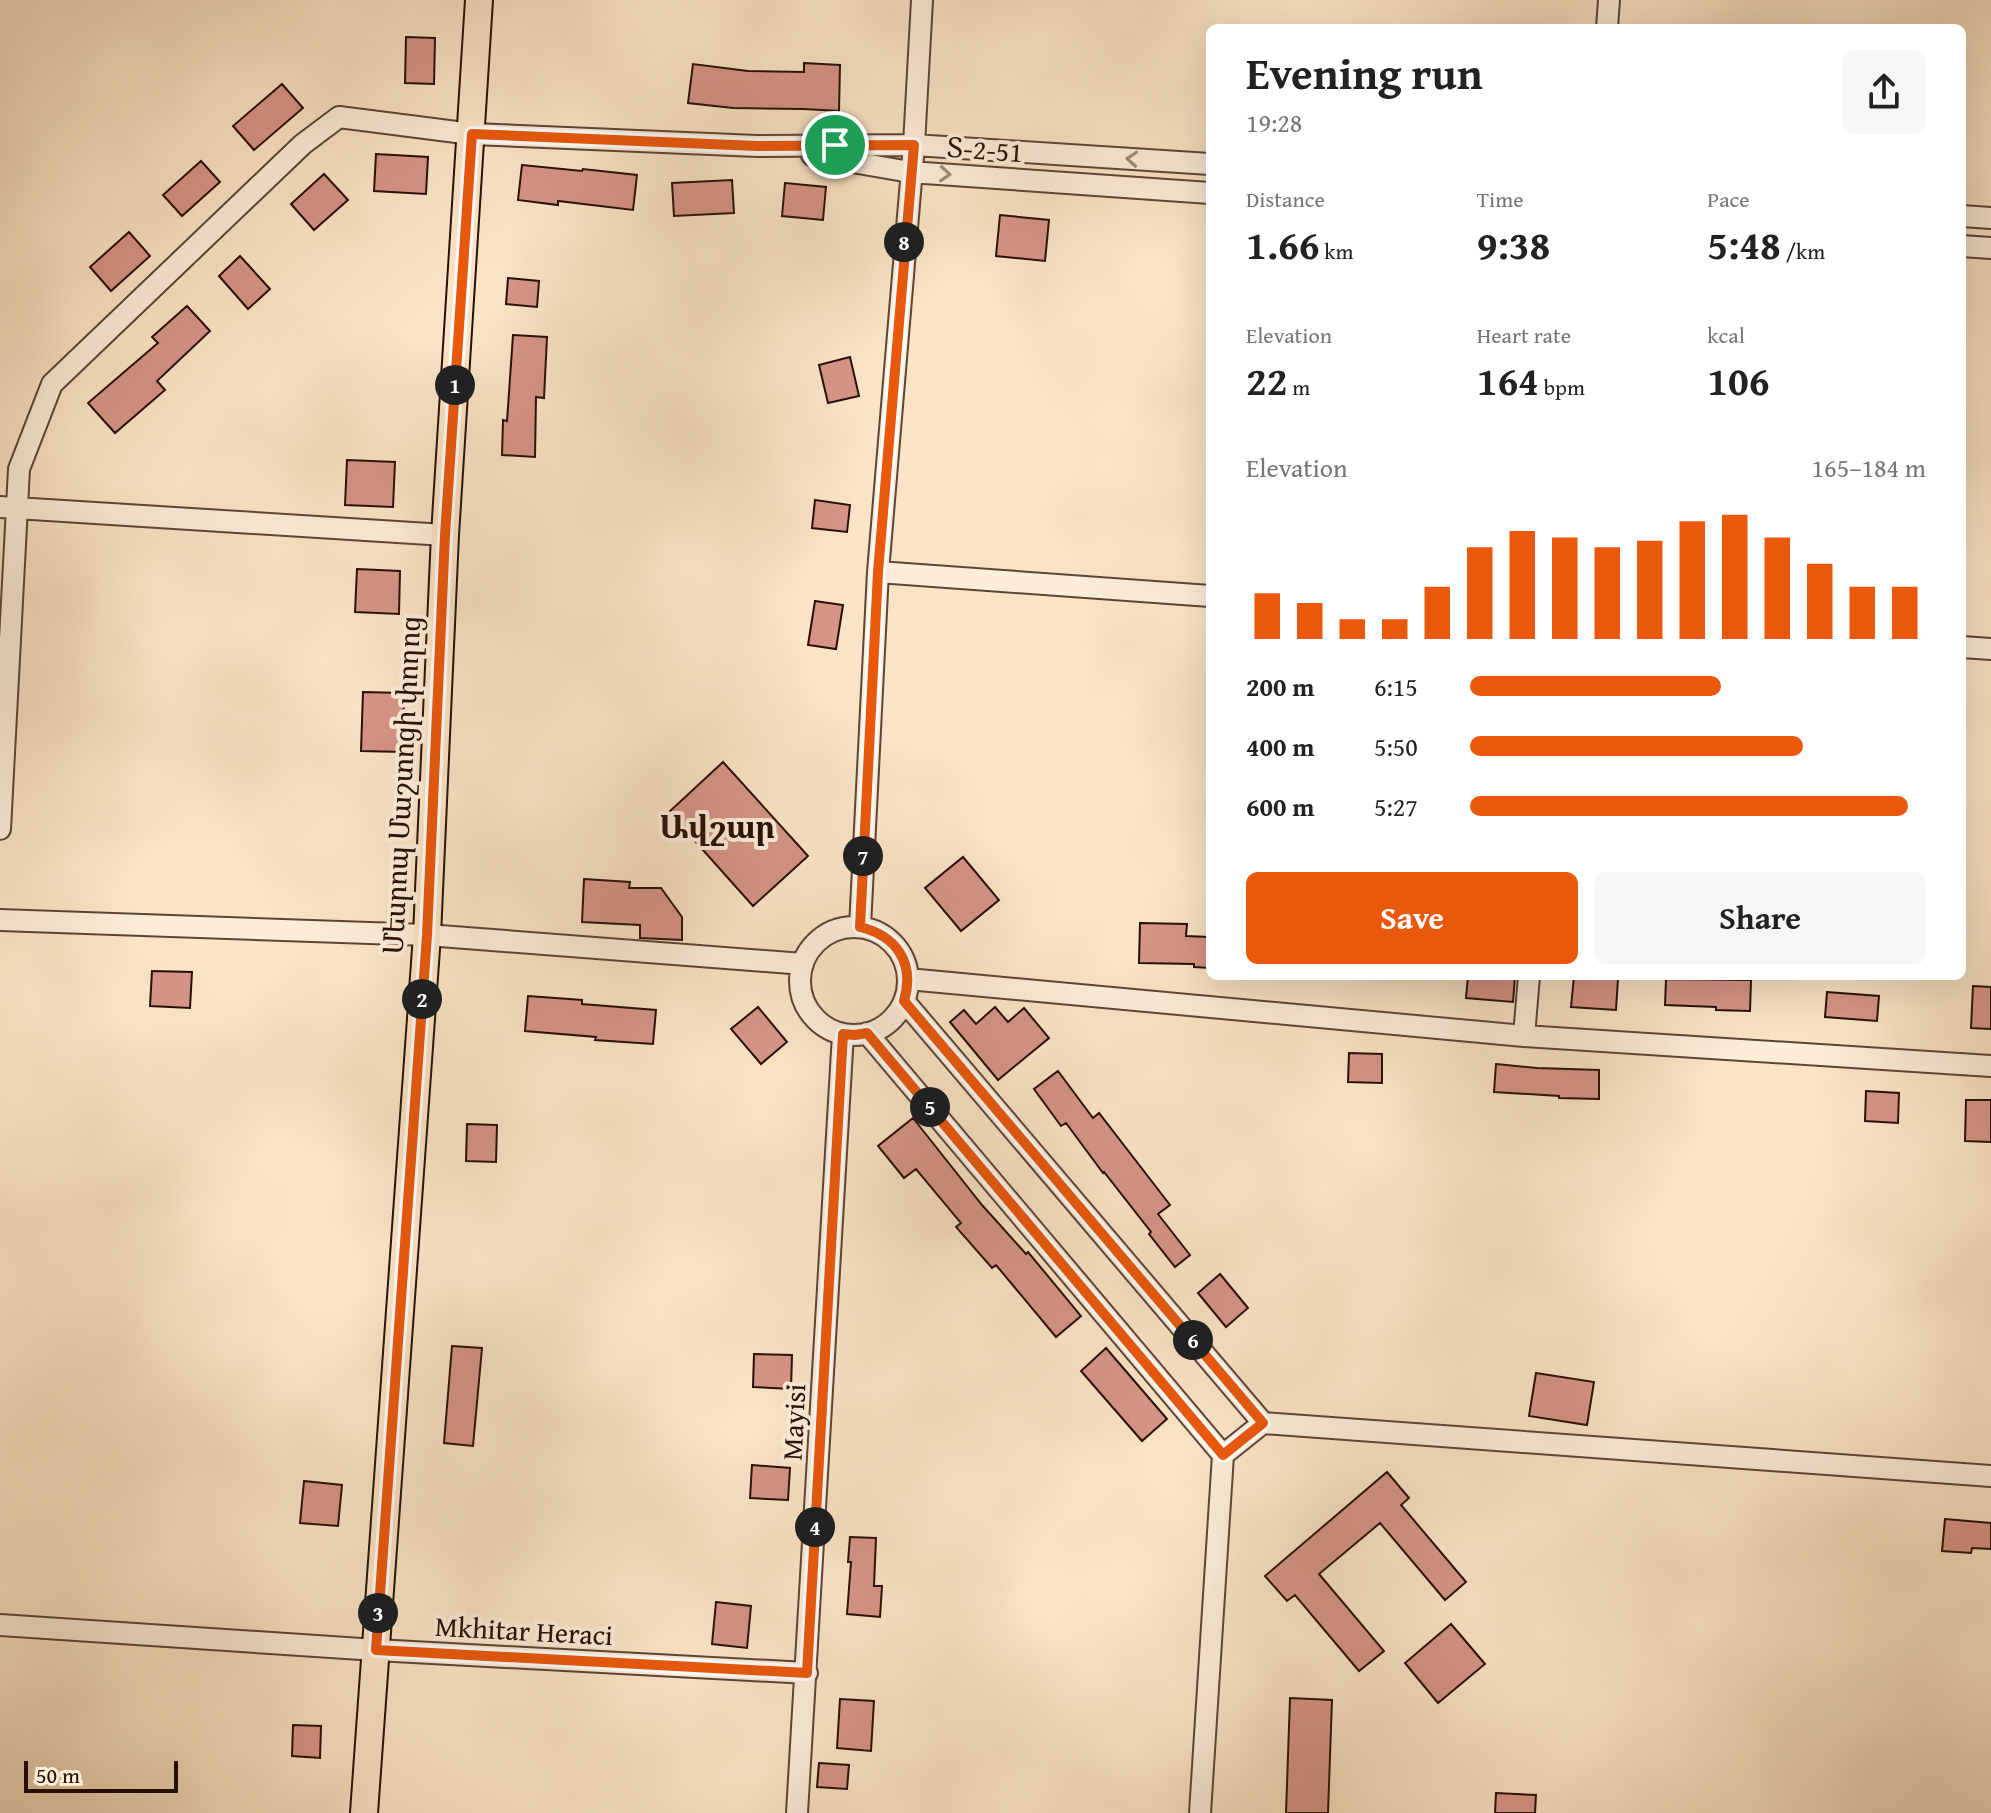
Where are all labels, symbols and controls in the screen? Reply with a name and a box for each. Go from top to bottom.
text: Evening run [1246,41,1483,105]
button: share [1842,50,1926,134]
text: 19:28 [1246,103,1302,142]
pin [801,111,869,179]
icon: arrive [813,123,857,167]
street label: Տ-2-51 [946,126,1024,172]
one-way arrow [1125,151,1138,168]
one-way arrow [939,165,952,182]
text: Distance [1246,183,1325,215]
text: Time [1477,183,1523,215]
text: Pace [1707,183,1750,215]
text: 1.66 [1246,215,1319,274]
text: 9:38 [1477,215,1550,274]
text: 5:48 [1707,215,1781,274]
pin: 8 [884,222,924,262]
text: 8 [898,226,910,258]
text: km [1319,235,1353,267]
text: /km [1781,235,1825,267]
text: Elevation [1246,319,1332,351]
text: Heart rate [1477,319,1571,351]
text: kcal [1707,319,1745,351]
text: 22 [1246,351,1287,410]
text: 164 [1477,351,1539,410]
text: 106 [1707,351,1770,410]
pin: 1 [435,365,475,405]
text: 1 [449,369,461,401]
text: m [1287,371,1310,403]
text: bpm [1539,371,1585,403]
text: Elevation [1246,448,1348,487]
text: 165–184 m [1812,448,1926,487]
street label: Մեսրոպ Մաշտոցի փողոց [372,615,430,955]
text: 200 m [1246,667,1314,706]
text: 6:15 [1374,667,1418,706]
text: 400 m [1246,727,1314,766]
text: 5:50 [1374,727,1418,766]
text: 600 m [1246,787,1314,826]
text: 5:27 [1374,787,1418,826]
district label: Ավշար [659,803,775,850]
pin: 7 [843,836,883,876]
text: 7 [857,840,869,872]
button: Save [1246,872,1578,964]
button: Share [1594,872,1926,964]
pin: 2 [402,979,442,1019]
text: 2 [416,983,428,1015]
pin: 5 [910,1087,950,1127]
text: 5 [924,1091,936,1123]
pin: 6 [1173,1320,1213,1360]
text: 6 [1187,1324,1199,1356]
street label: Mayisi [771,1382,815,1462]
pin: 4 [795,1507,835,1547]
text: 4 [809,1511,821,1543]
pin: 3 [358,1593,398,1633]
text: 3 [372,1597,384,1629]
street label: Mkhitar Heraci [434,1605,614,1655]
scale bar [24,1757,178,1793]
text: 50 m [36,1759,80,1791]

